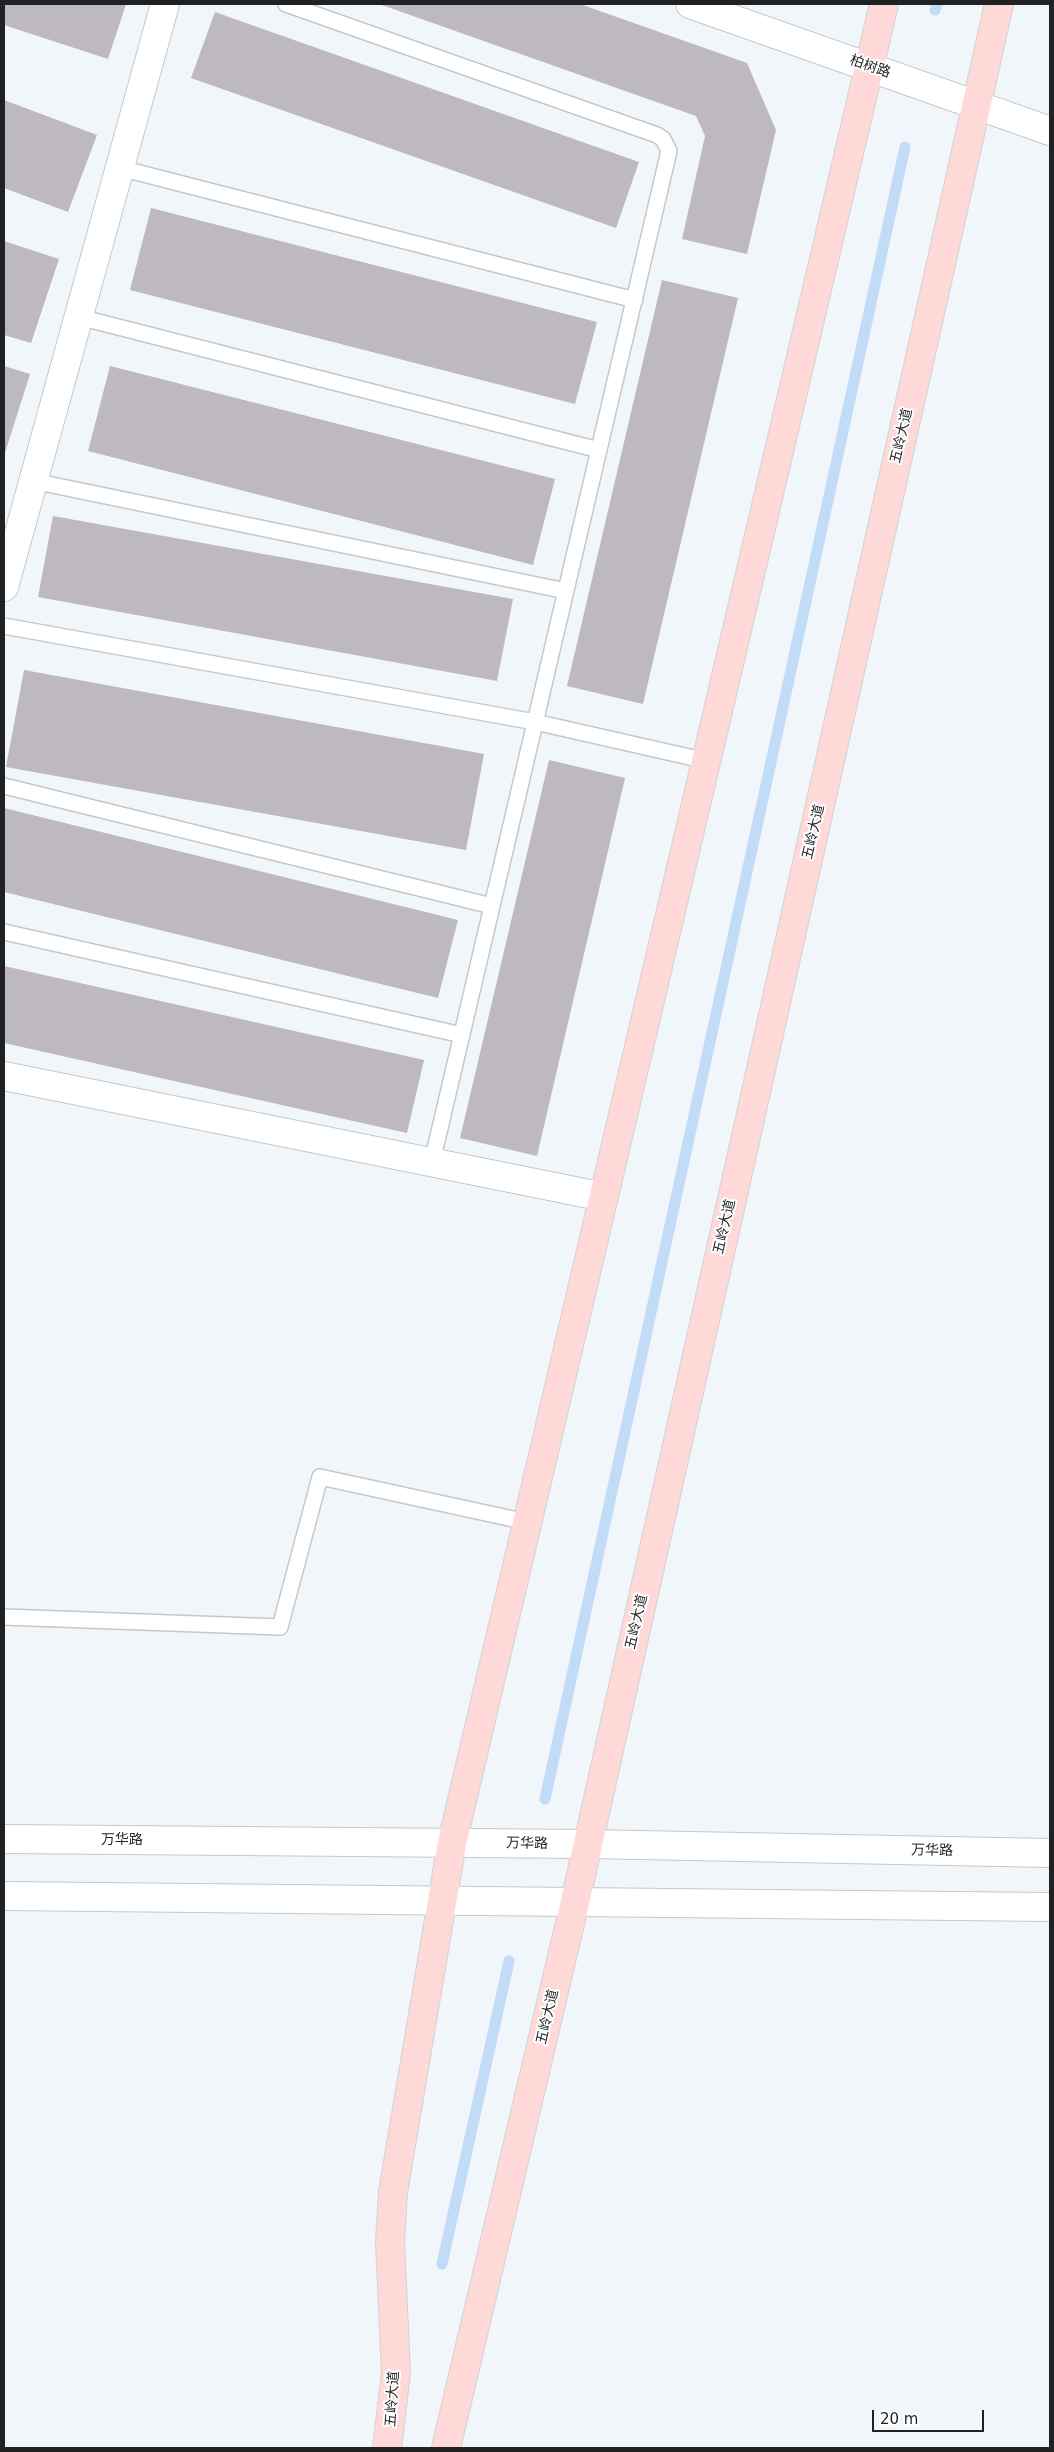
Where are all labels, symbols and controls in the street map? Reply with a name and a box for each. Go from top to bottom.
street label: 柏树路 [847,52,893,82]
street label: 五岭大道 [888,407,916,465]
street label: 五岭大道 [800,803,828,861]
street label: 五岭大道 [711,1198,739,1256]
street label: 五岭大道 [623,1593,651,1651]
street label: 万华路 [101,1832,143,1848]
street label: 万华路 [506,1835,548,1853]
street label: 万华路 [911,1842,953,1860]
street label: 五岭大道 [534,1988,562,2046]
street label: 五岭大道 [383,2370,403,2428]
scale bar [874,2400,986,2432]
text: 20 m [880,2410,918,2428]

